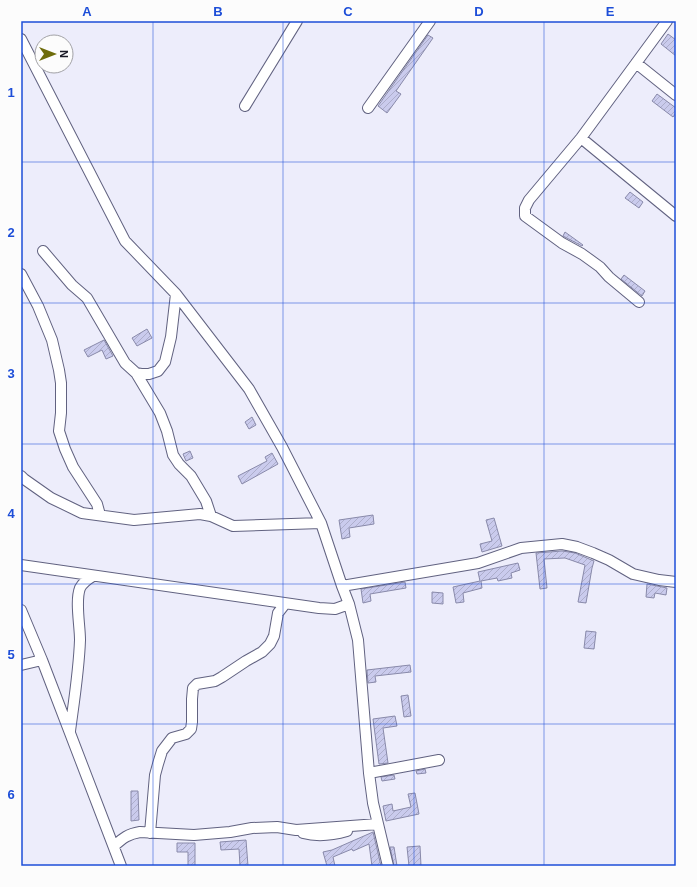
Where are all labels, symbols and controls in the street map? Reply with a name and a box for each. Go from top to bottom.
text: A [82,4,92,19]
text: B [213,4,223,19]
text: C [343,4,353,19]
text: D [474,4,484,19]
text: E [606,4,615,19]
north arrow [34,34,74,74]
text: N [58,50,70,58]
text: 1 [7,85,15,100]
text: 2 [7,225,15,240]
text: 3 [7,366,15,381]
text: 4 [7,506,15,521]
text: 5 [7,647,15,662]
text: 6 [7,787,15,802]

